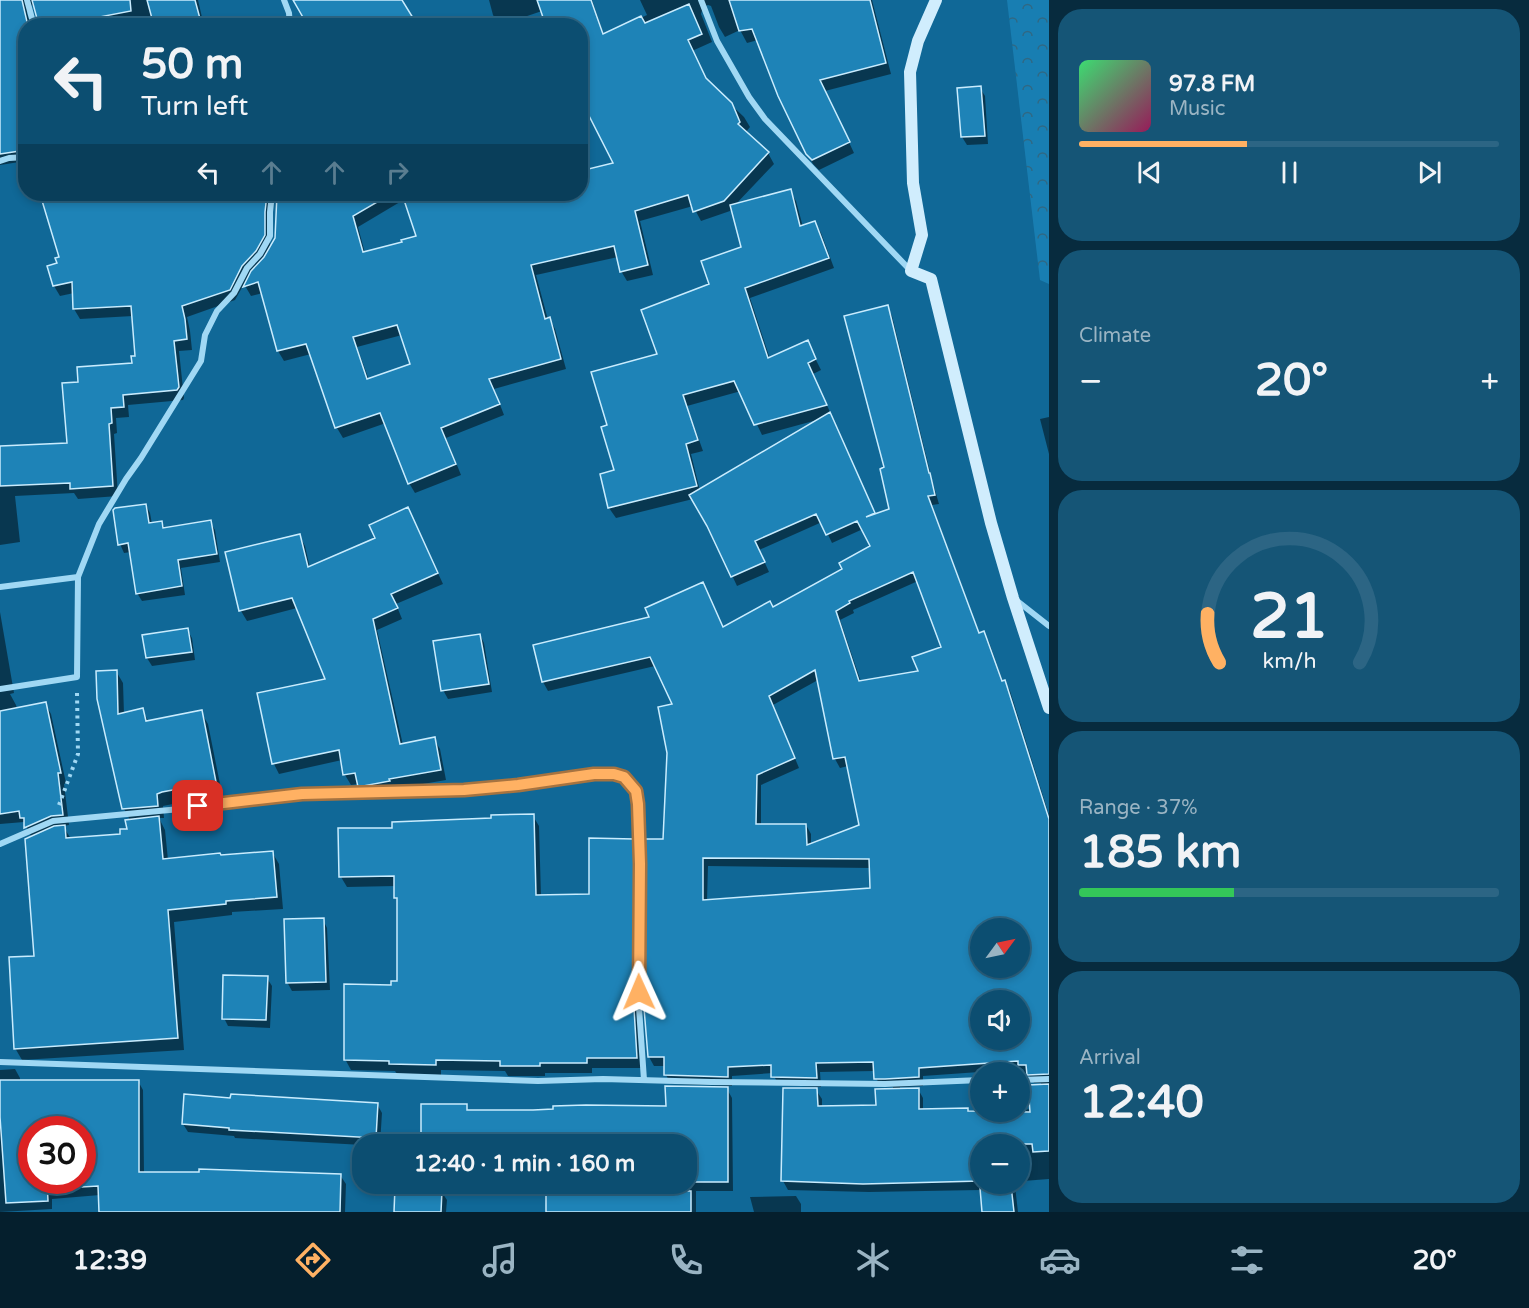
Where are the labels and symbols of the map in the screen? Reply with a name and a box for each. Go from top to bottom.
pin [172,780,223,831]
north arrow [970,918,1030,978]
position arrow [607,960,671,1024]
speed limit sign: 30 [18,1116,96,1194]

